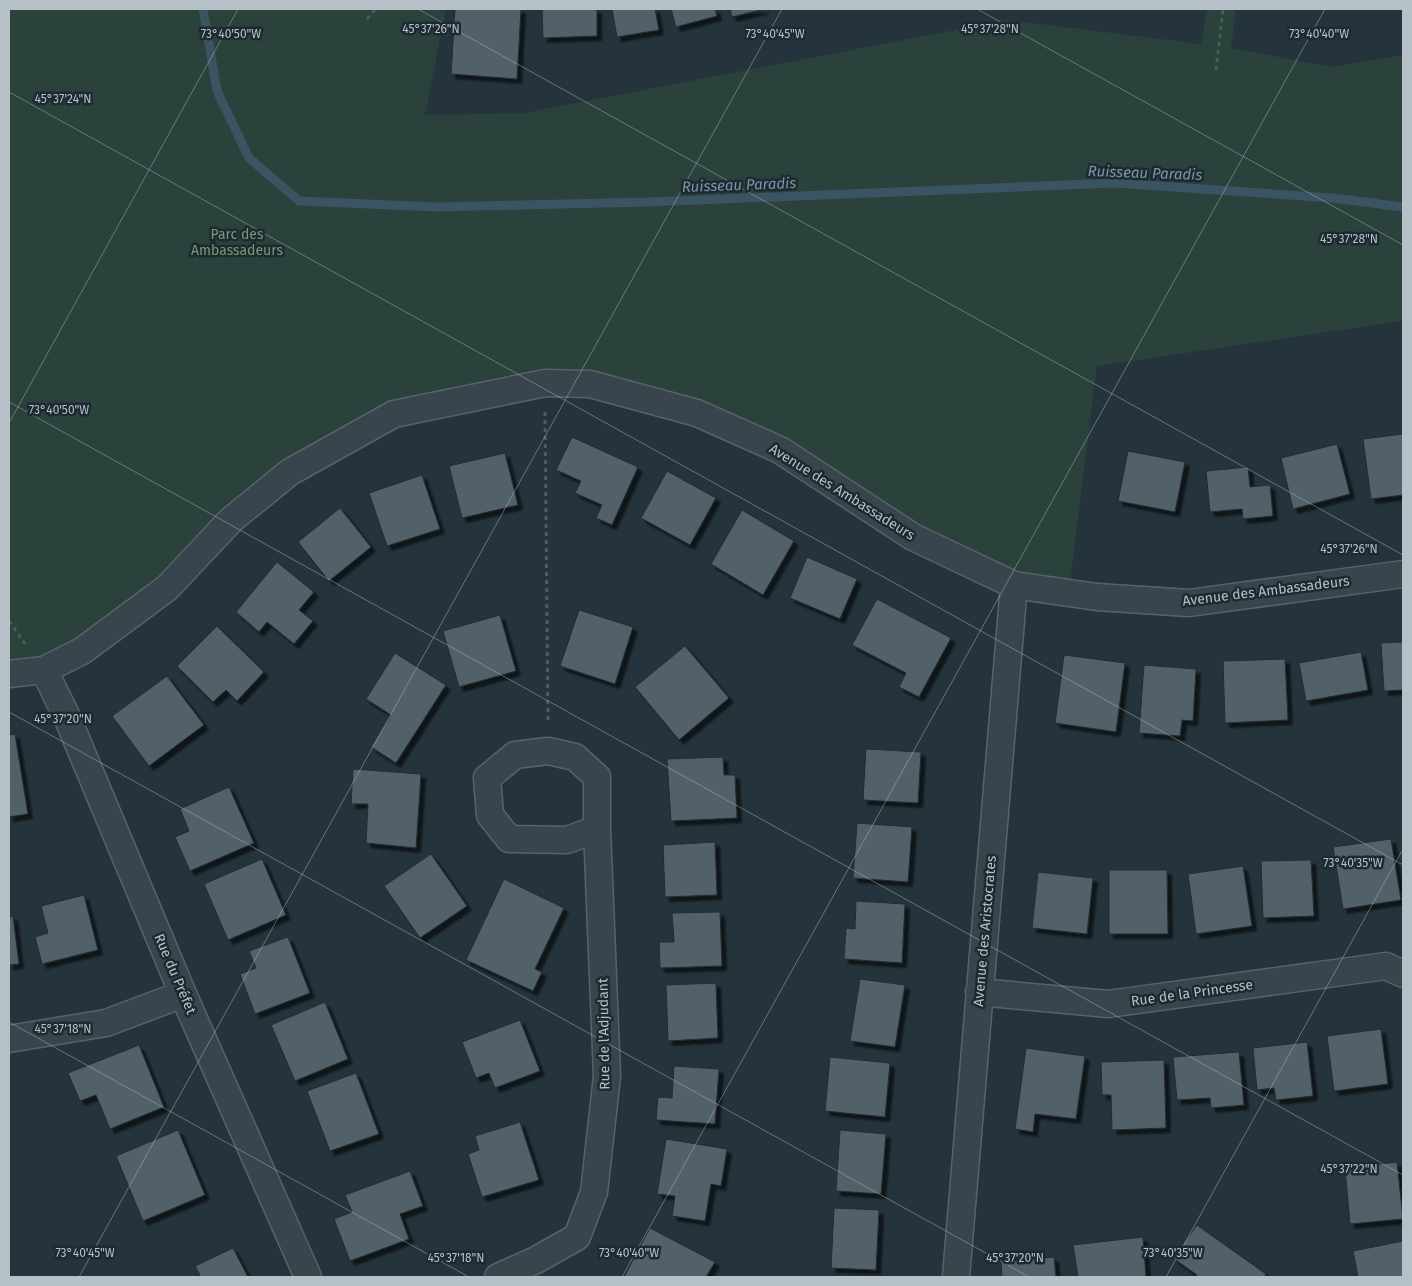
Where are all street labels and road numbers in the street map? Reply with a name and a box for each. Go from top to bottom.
street label: Avenue des Ambassadeurs [766,440,918,544]
street label: Avenue des Ambassadeurs [1181,572,1351,610]
street label: Avenue des Aristocrates [970,854,1000,1007]
street label: Rue du Préfet [150,931,200,1018]
street label: Rue de la Princesse [1130,976,1254,1010]
street label: Rue de l'Adjudant [595,977,613,1090]

